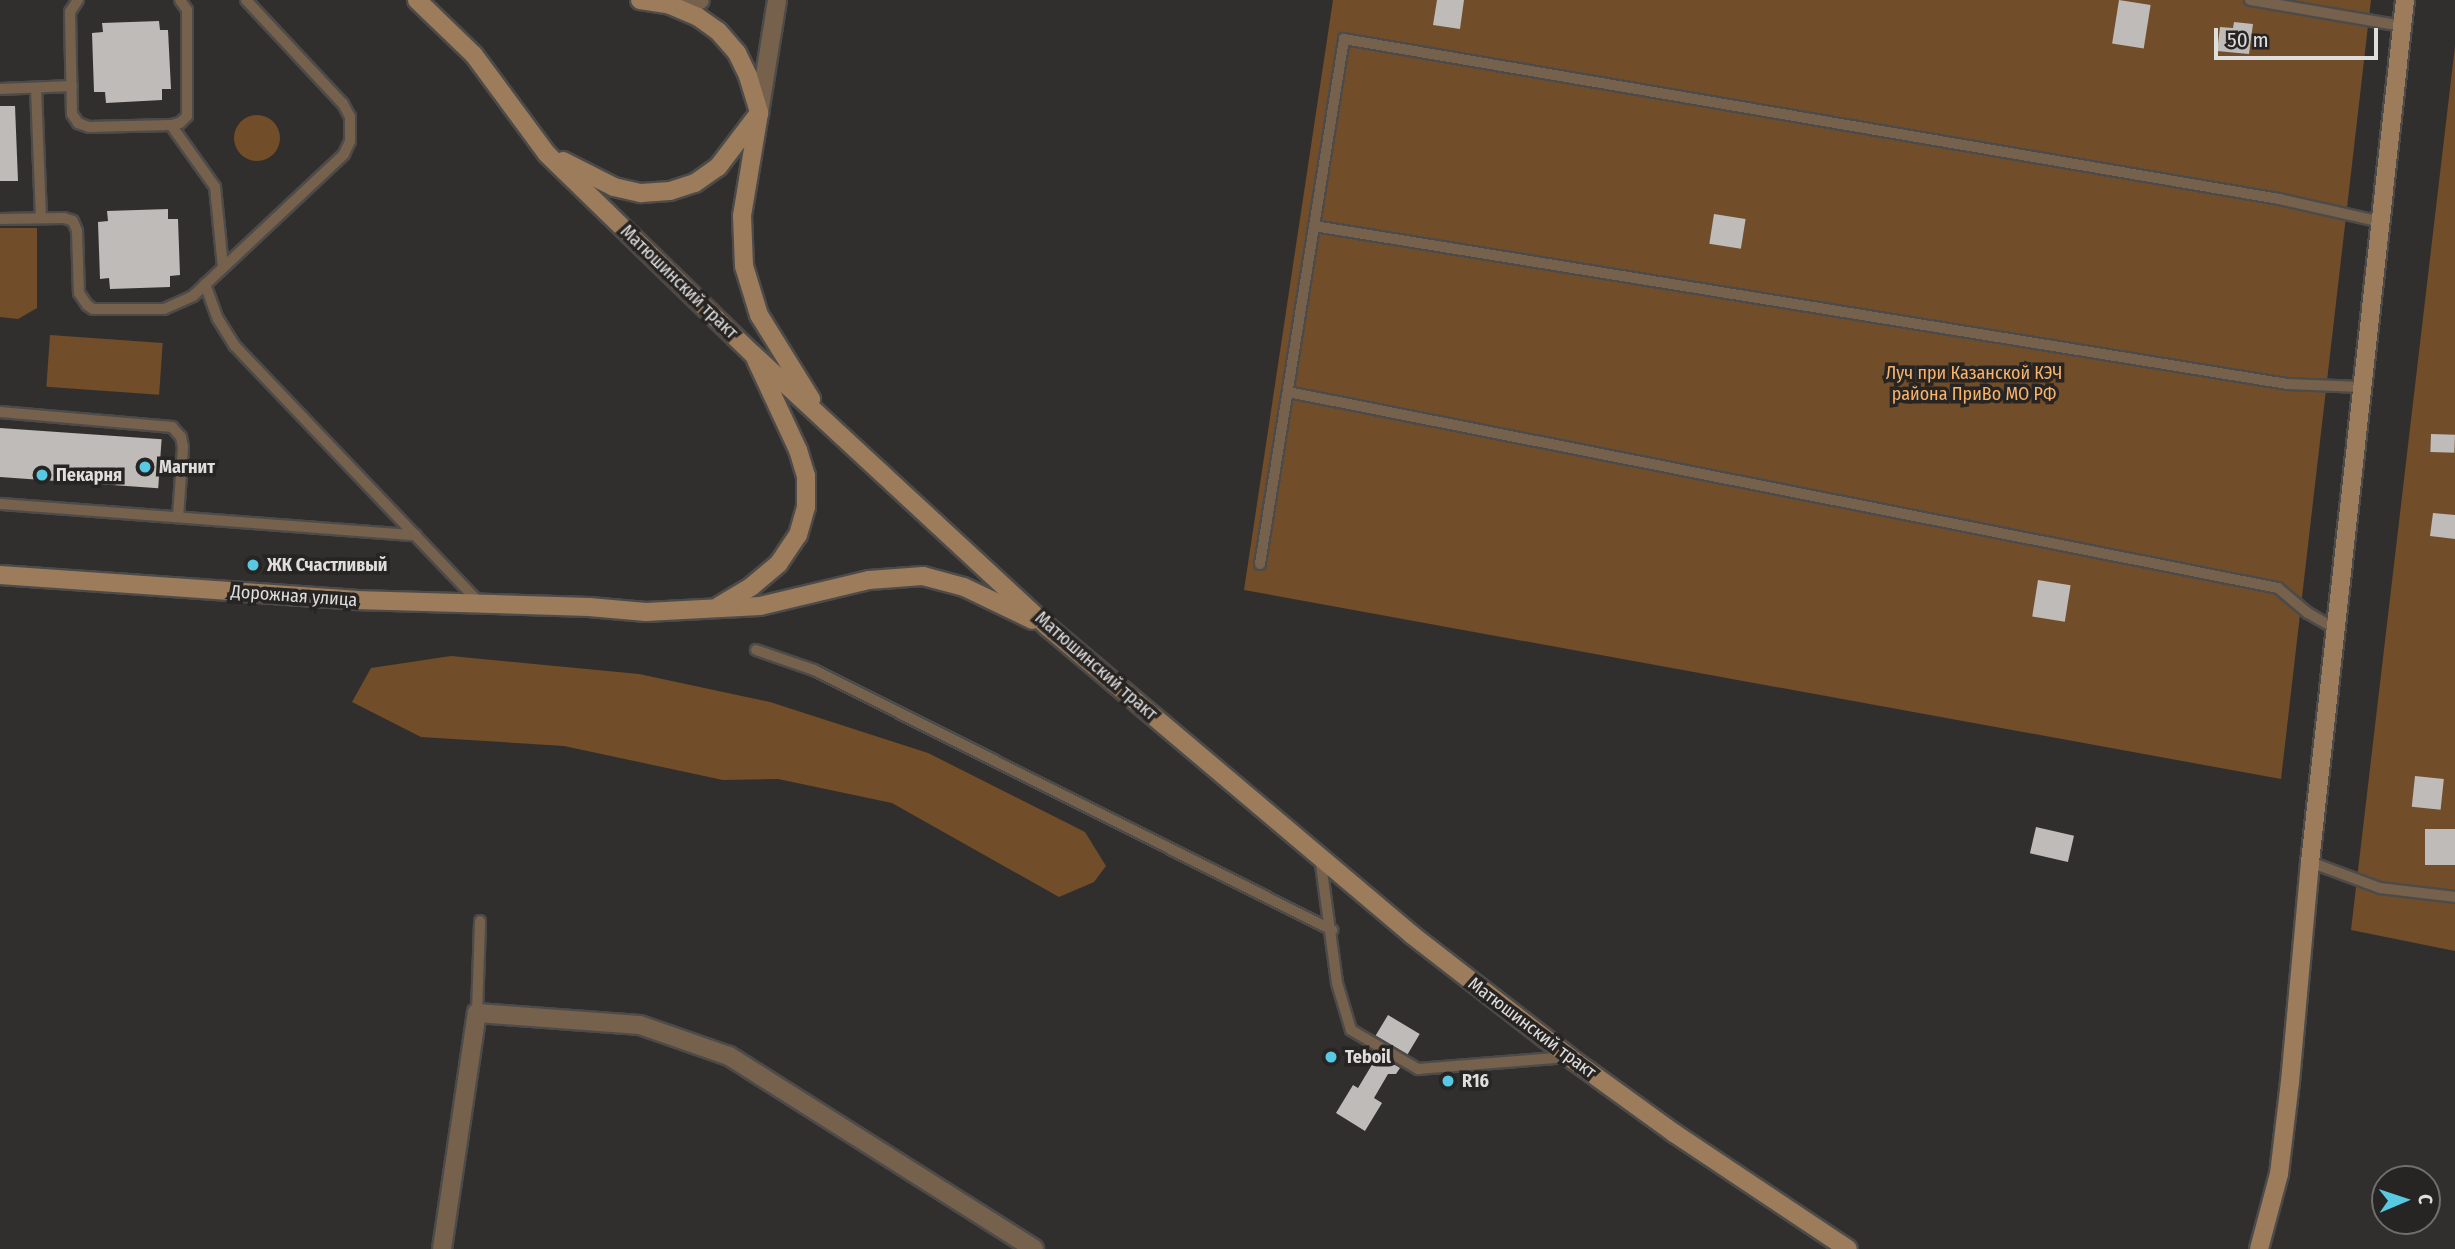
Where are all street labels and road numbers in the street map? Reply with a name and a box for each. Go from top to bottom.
street label: Матюшинский тракт [616,221,742,343]
street label: Дорожная улица [230,581,358,611]
street label: Матюшинский тракт [1031,607,1161,725]
street label: Матюшинский тракт [1464,973,1600,1083]

